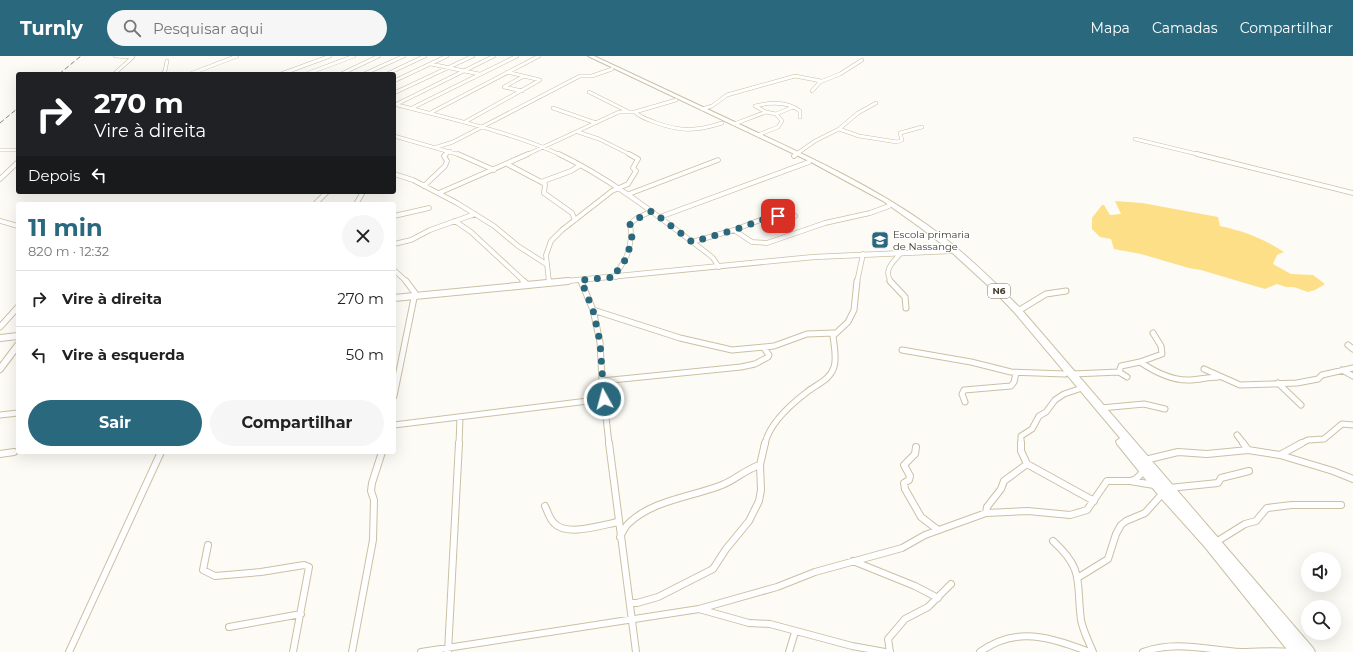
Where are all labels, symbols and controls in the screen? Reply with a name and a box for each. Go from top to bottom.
search box [107,10,387,46]
text: Turnly [20,17,83,40]
icon: search [121,17,143,39]
text: Pesquisar aqui [153,19,263,38]
text: Mapa [1091,19,1130,37]
text: Camadas [1152,19,1218,37]
text: Compartilhar [1240,19,1333,37]
text: 270 m [94,86,184,120]
icon: right [28,88,80,140]
text: Vire à direita [94,120,206,142]
icon: left [88,164,110,186]
text: Depois [28,166,80,185]
pin [761,199,795,233]
icon: arrive [767,205,789,227]
text: 11 min [28,213,103,242]
button: close [342,215,384,257]
place label: Escola primaria de Nassange [893,228,970,253]
school or university icon: Escola primaria de Nassange [870,230,890,250]
text: 820 m · 12:32 [28,243,109,259]
road number: N6 [988,284,1010,298]
icon: right [28,288,50,310]
text: Vire à direita [62,289,162,308]
text: 270 m [337,289,384,308]
icon: left [28,344,50,366]
text: Vire à esquerda [62,345,185,364]
text: 50 m [346,345,384,364]
position arrow [583,378,625,420]
button: Sair [28,400,202,446]
button: Compartilhar [210,400,384,446]
map controls [1301,552,1341,640]
button: sound [1301,552,1341,592]
button: search [1301,600,1341,640]

